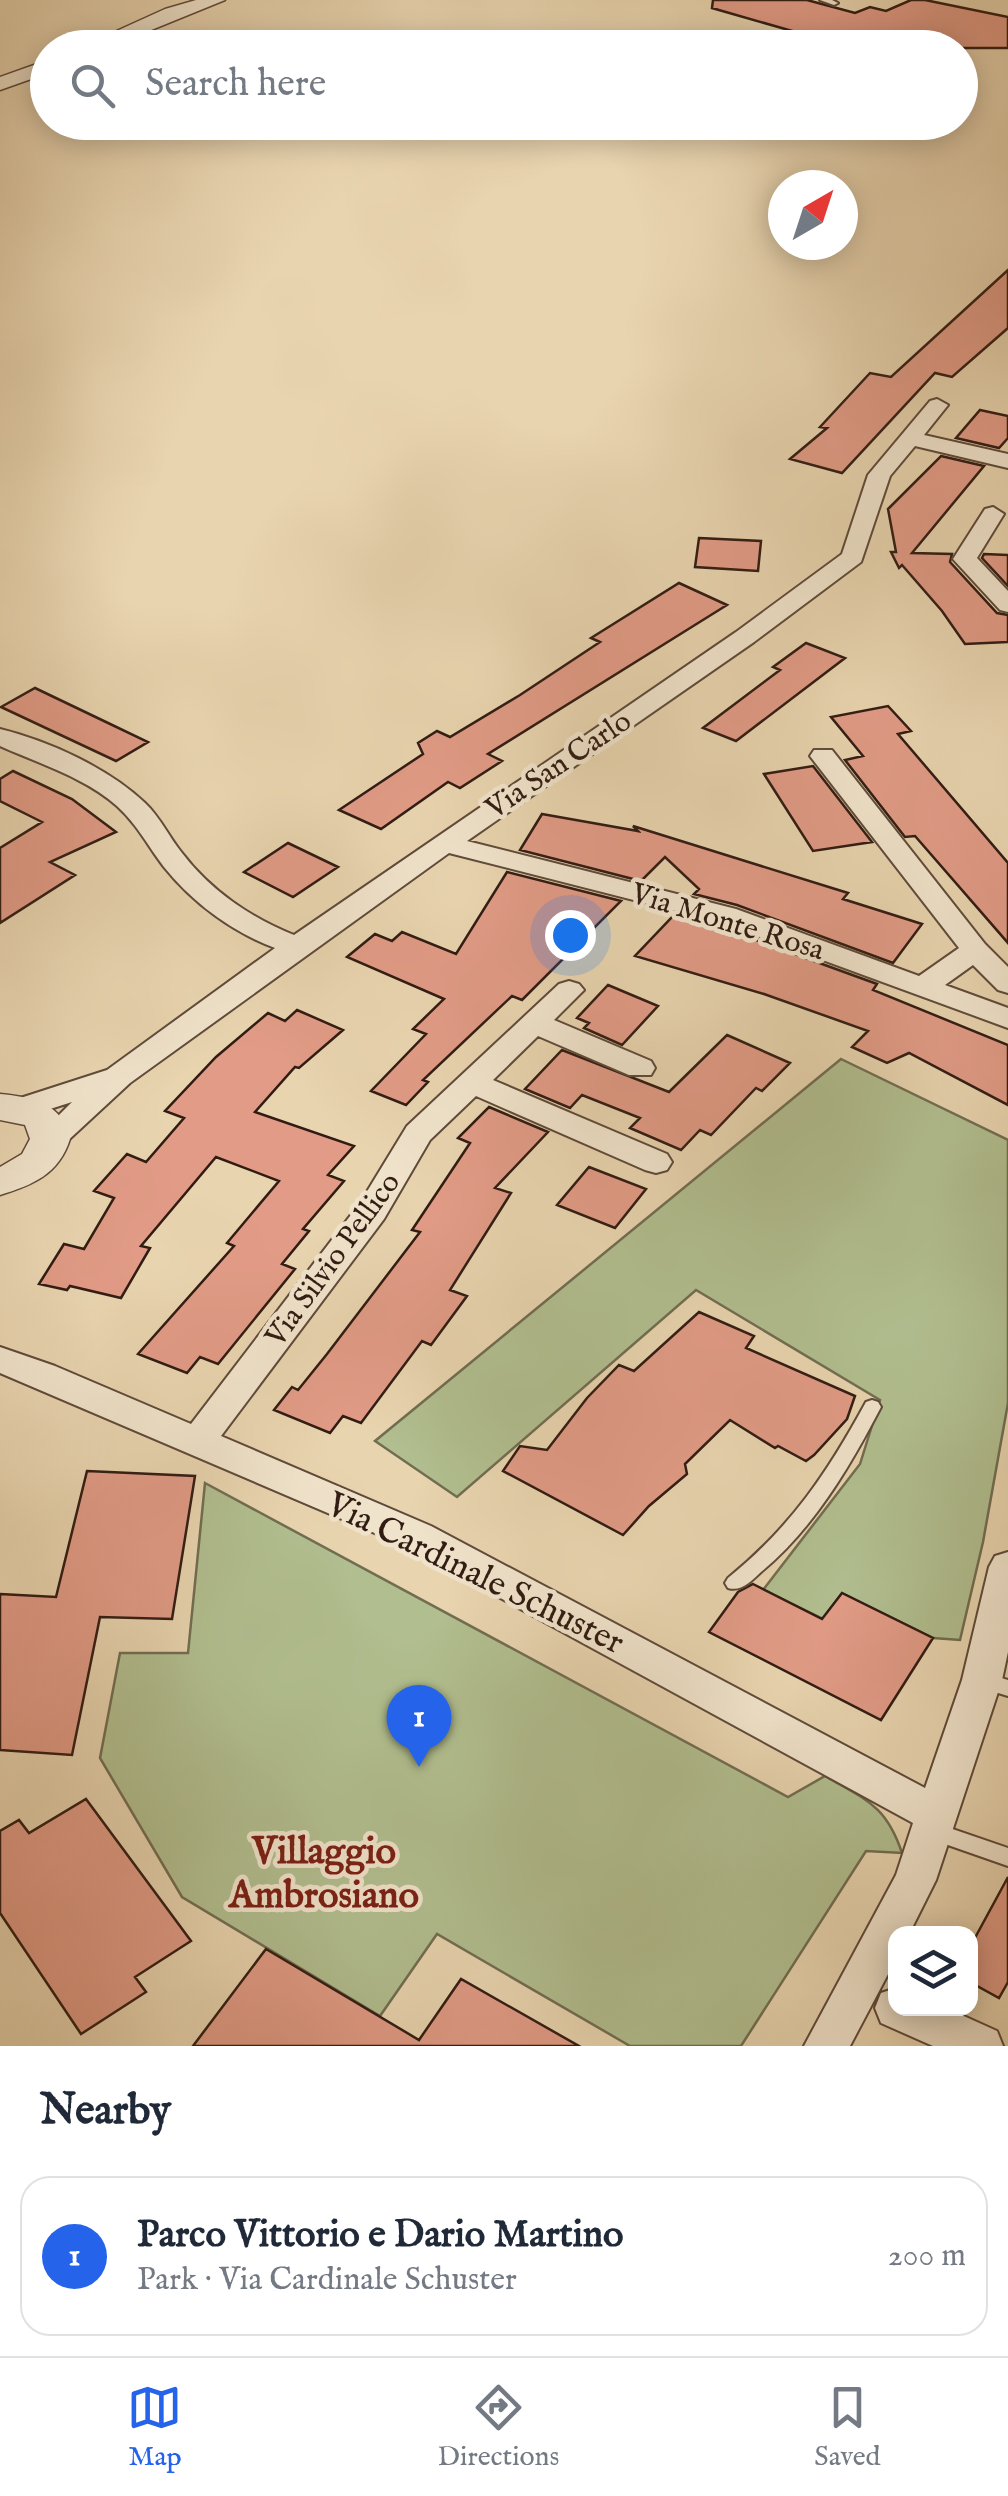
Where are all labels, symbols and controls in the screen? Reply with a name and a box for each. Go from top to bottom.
search box [30,30,978,140]
icon: search [65,58,120,113]
text: Search here [145,61,326,109]
north arrow [768,170,858,260]
street label: Via San Carlo [478,703,639,829]
street label: Via Monte Rosa [625,875,829,970]
your location [545,910,596,961]
street label: Via Silvio Pellico [257,1166,410,1356]
street label: Via Cardinale Schuster [318,1482,631,1666]
pin: 1 [386,1684,452,1767]
district label: Villaggio Ambrosiano [227,1829,419,1921]
map controls [888,1926,978,2016]
button: layers [888,1926,978,2016]
text: Nearby [40,2085,171,2138]
text: Parco Vittorio e Dario Martino [137,2212,624,2260]
text: 1 [69,2236,80,2277]
text: 200 m [888,2236,966,2277]
text: Park · Via Cardinale Schuster [137,2260,517,2301]
tab: Map [127,2380,182,2475]
tab: Directions [437,2380,559,2475]
tab: Saved [814,2380,881,2475]

